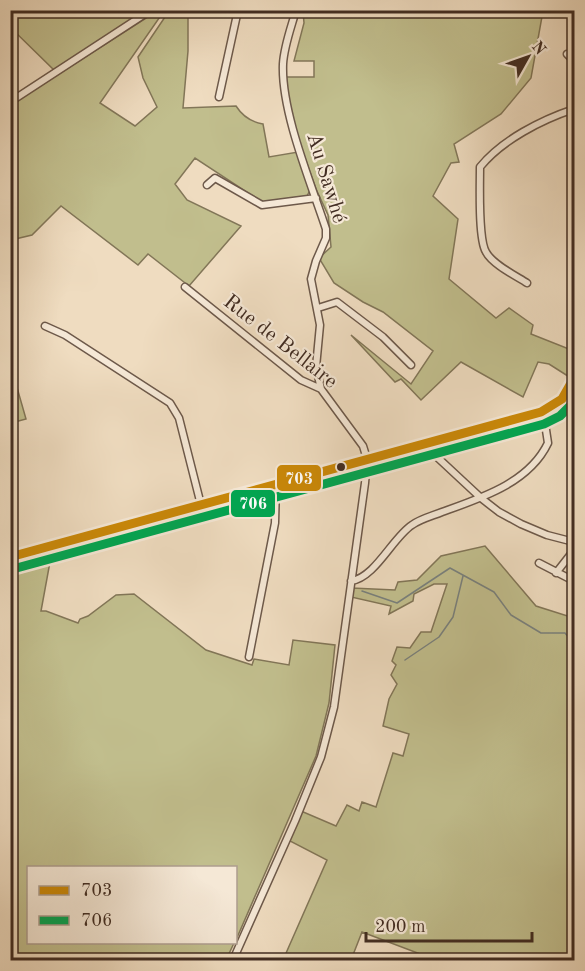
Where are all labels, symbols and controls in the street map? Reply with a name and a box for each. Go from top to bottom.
north arrow [498,27,558,87]
text: N [528,39,549,59]
street label: Au Sawhé [302,130,350,226]
street label: Rue de Bellaire [219,291,341,393]
unlabelled marker [335,461,347,473]
line badge: 703 [276,464,322,492]
text: 703 [285,472,313,488]
line badge: 706 [230,489,276,518]
text: 706 [239,497,267,513]
legend [27,866,237,944]
text: 703 [81,882,112,900]
scale bar [366,905,532,943]
text: 706 [81,912,112,930]
text: 200 m [375,918,426,936]

